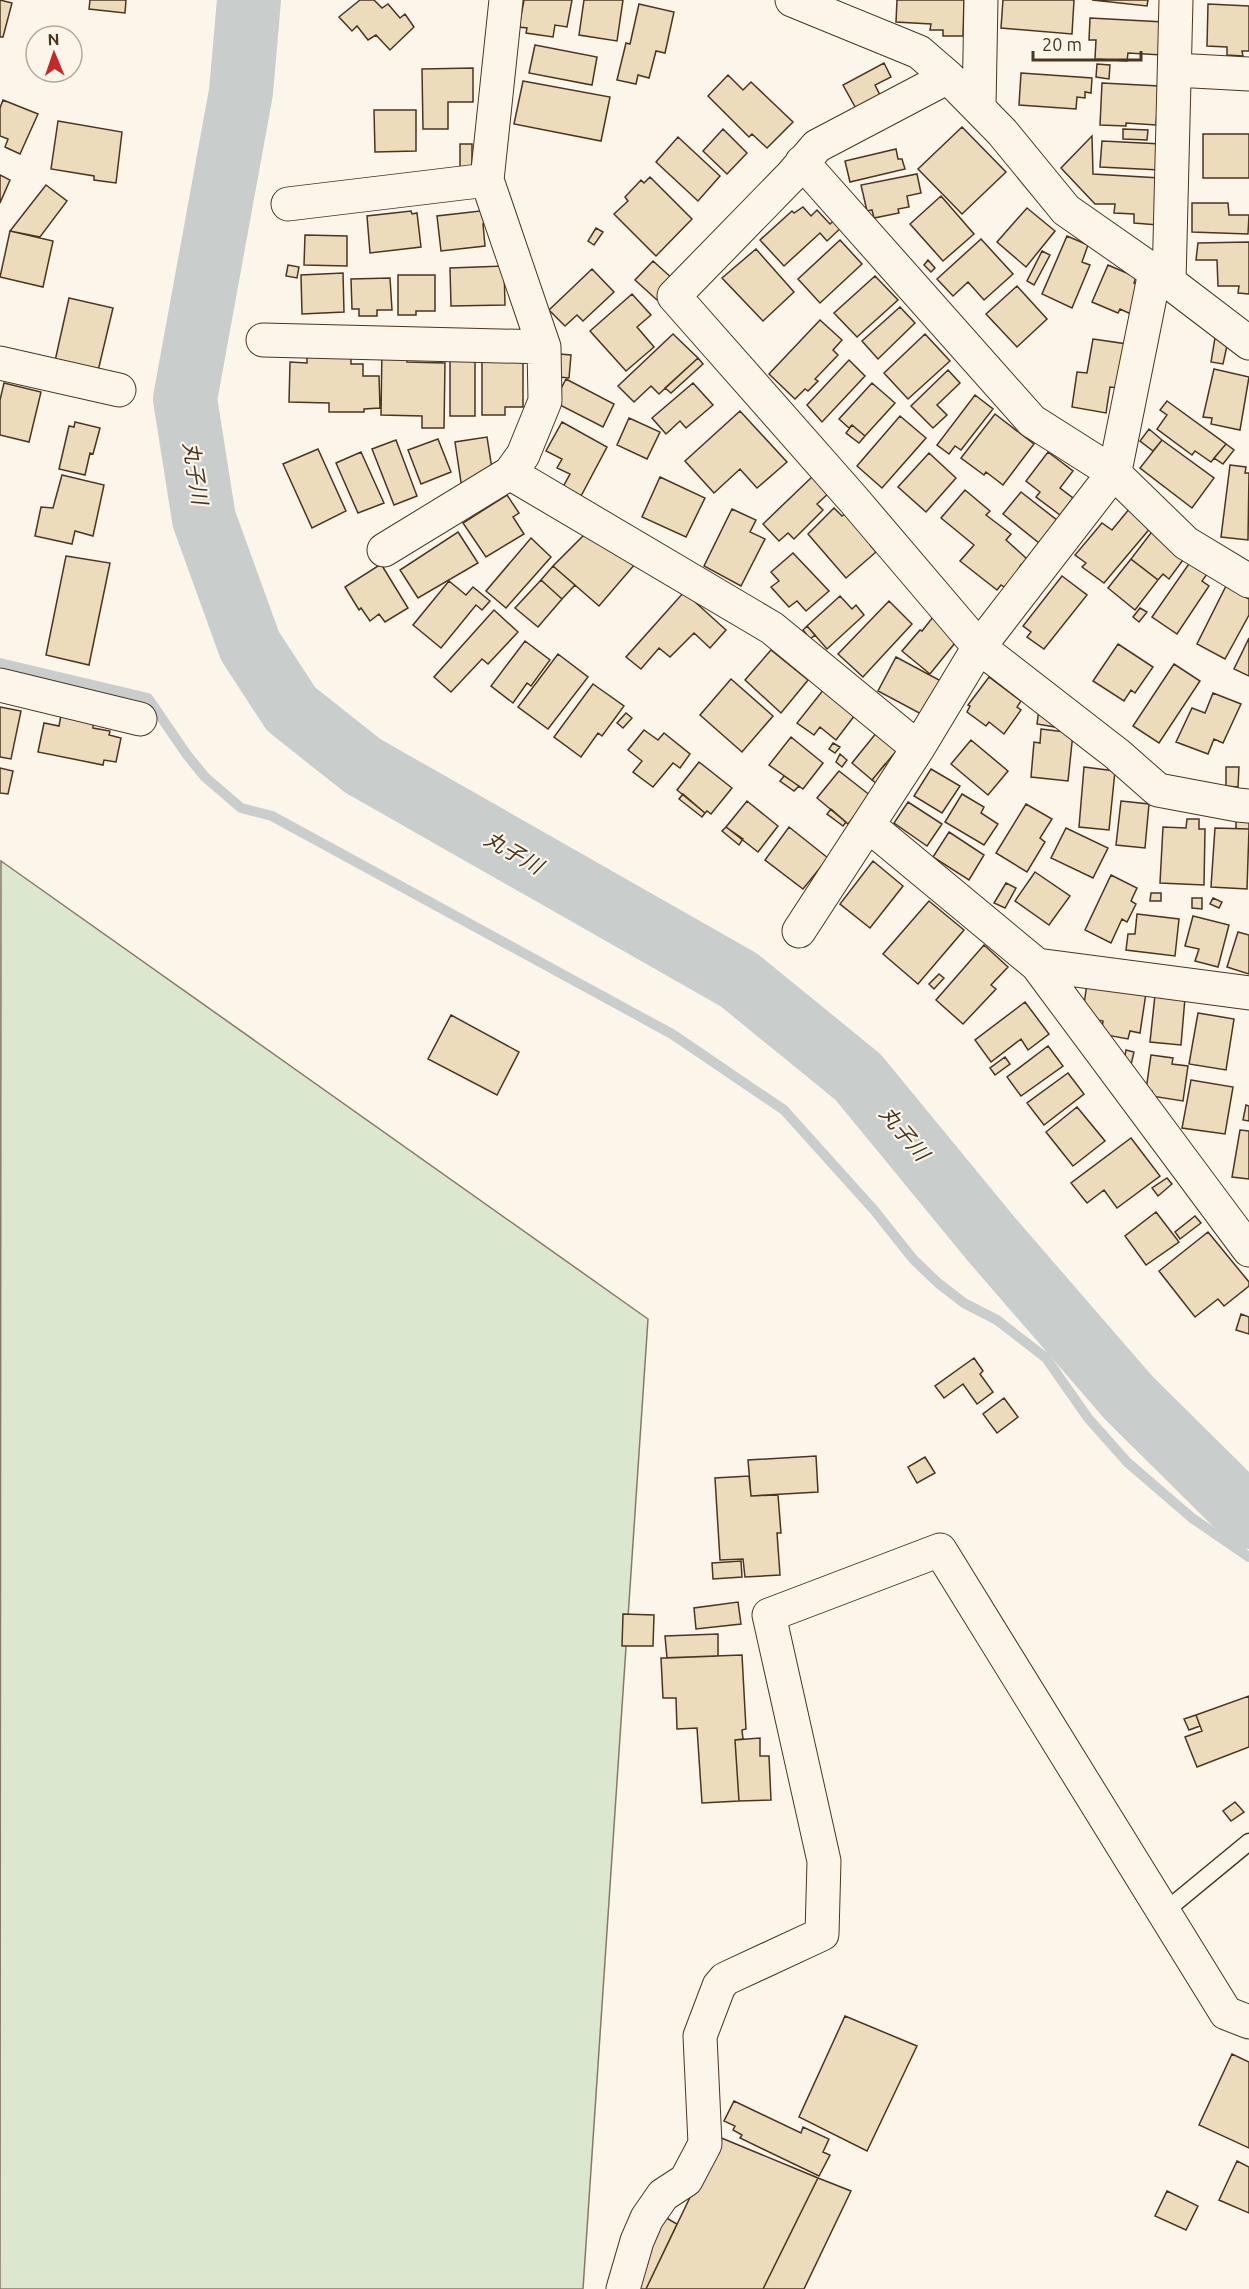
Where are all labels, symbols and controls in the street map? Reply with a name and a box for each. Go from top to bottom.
north arrow [24,24,84,84]
scale bar [1033,24,1141,62]
text: N [47,30,60,48]
text: 20 m [1042,34,1082,54]
water label: 丸子川 [179,440,213,508]
water label: 丸子川 [481,826,549,879]
water label: 丸子川 [876,1101,936,1166]

